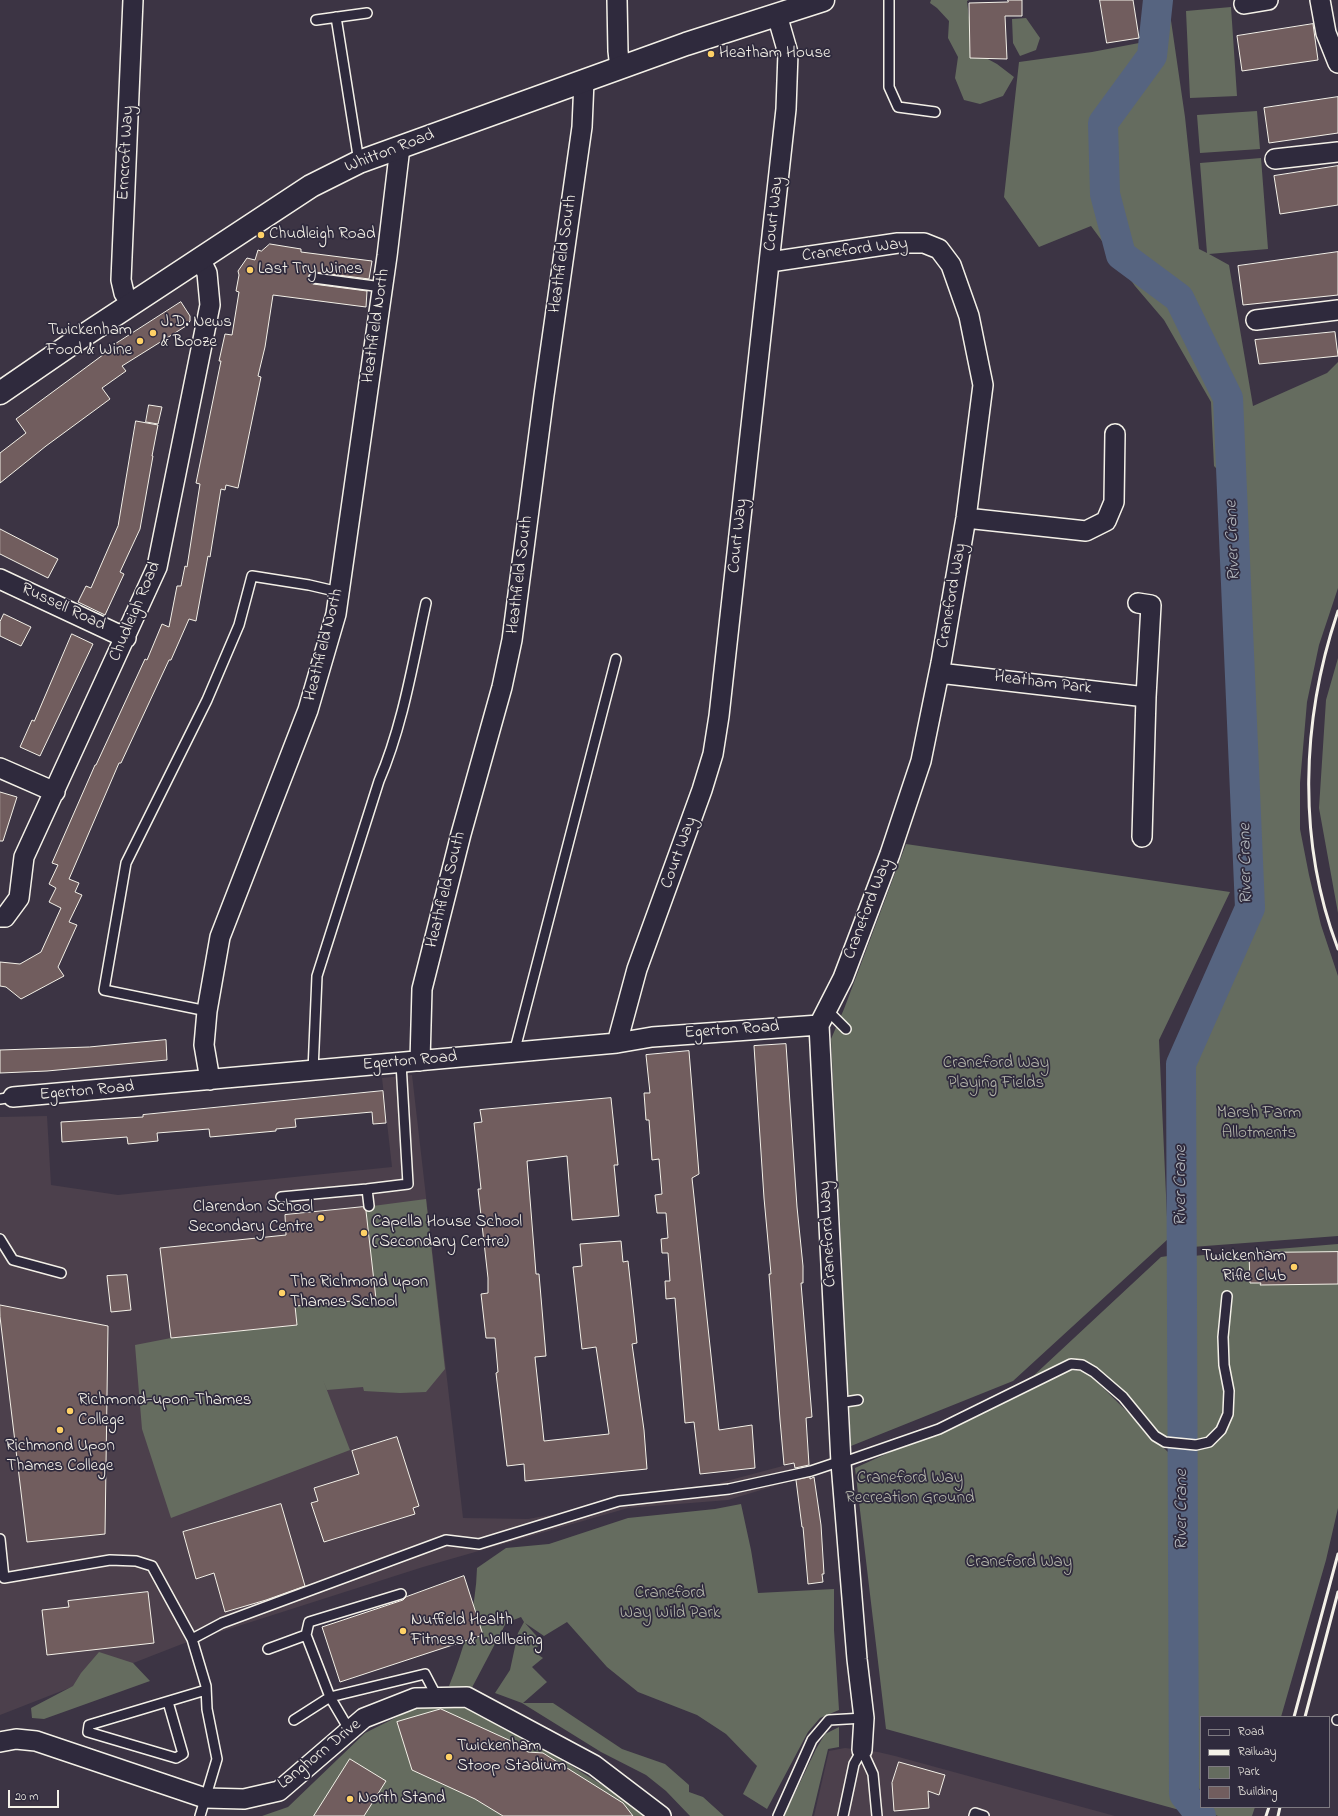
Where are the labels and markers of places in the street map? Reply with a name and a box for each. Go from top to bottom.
place label: Heatham House [719,44,831,64]
marker: Heatham House [706,49,716,59]
place label: Chudleigh Road [269,225,375,245]
marker: Chudleigh Road [256,230,266,240]
place label: Last Try Wines [258,260,363,280]
marker: Last Try Wines [245,265,255,275]
place label: J.D. News & Booze [161,313,232,353]
place label: Twickenham Food & Wine [46,321,132,361]
marker: J.D. News & Booze [148,328,158,338]
marker: Twickenham Food & Wine [135,336,145,346]
place label: Clarendon School Secondary Centre [188,1198,313,1238]
marker: Clarendon School Secondary Centre [316,1213,326,1223]
place label: Capella House School (Secondary Centre) [372,1213,522,1253]
marker: Capella House School (Secondary Centre) [359,1228,369,1238]
place label: Twickenham Rifle Club [1202,1247,1286,1287]
marker: Twickenham Rifle Club [1289,1262,1299,1272]
place label: The Richmond upon Thames School [290,1273,428,1313]
marker: The Richmond upon Thames School [277,1288,287,1298]
place label: Richmond-upon-Thames College [78,1391,251,1431]
marker: Richmond-upon-Thames College [65,1406,75,1416]
marker: Richmond Upon Thames College [55,1425,65,1435]
place label: Richmond Upon Thames College [5,1437,115,1477]
place label: Nuffield Health Fitness & Wellbeing [411,1611,543,1651]
marker: Nuffield Health Fitness & Wellbeing [398,1626,408,1636]
place label: Twickenham Stoop Stadium [457,1737,566,1777]
marker: Twickenham Stoop Stadium [444,1752,454,1762]
place label: North Stand [358,1789,445,1809]
marker: North Stand [345,1794,355,1804]

